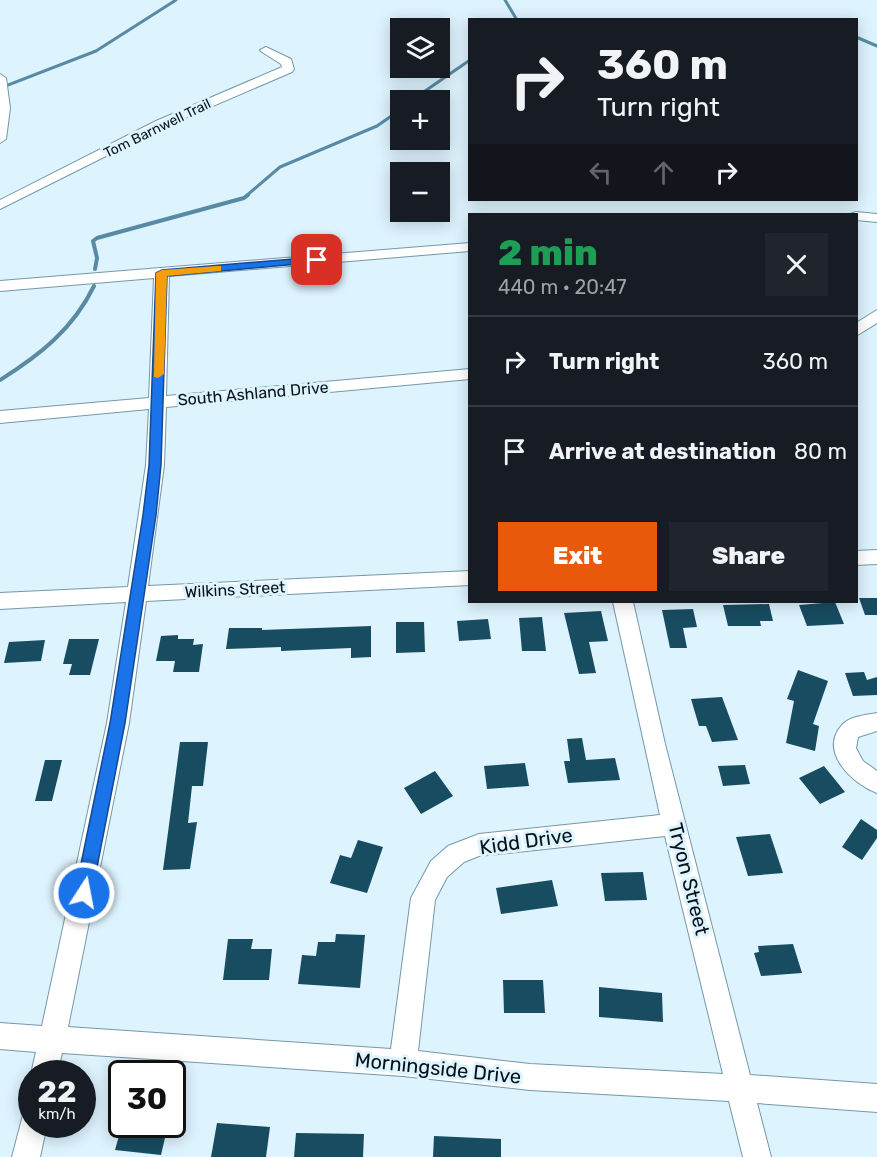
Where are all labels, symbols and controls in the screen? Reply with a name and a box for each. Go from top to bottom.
map controls [390,18,450,222]
button: layers [390,18,450,78]
text: 360 m [597,40,728,90]
icon: right [498,42,576,120]
button: + [390,90,450,150]
text: Turn right [597,91,720,123]
street label: Tom Barnwell Trail [101,95,213,162]
icon: left [584,156,617,189]
icon: ahead [647,156,680,189]
icon: right [710,156,743,189]
button: − [390,162,450,222]
text: 2 min [498,231,598,274]
button: close [765,233,828,296]
pin [291,234,342,285]
icon: arrive [300,243,333,276]
text: 440 m · 20:47 [498,275,627,299]
icon: right [498,345,531,378]
text: Turn right [549,348,659,375]
text: 360 m [763,348,828,375]
street label: South Ashland Drive [177,377,329,410]
icon: arrive [498,435,531,468]
text: Arrive at destination [549,438,776,465]
text: 80 m [794,438,847,465]
button: Exit [498,522,657,591]
button: Share [669,522,828,591]
street label: Wilkins Street [184,577,286,602]
street label: Tryon Street [663,821,715,938]
street label: Kidd Drive [478,823,574,859]
position arrow [52,861,116,925]
street label: Morningside Drive [354,1047,522,1089]
speed limit sign: 30 [108,1060,186,1138]
text: 22 [38,1074,77,1110]
text: km/h [38,1105,76,1123]

